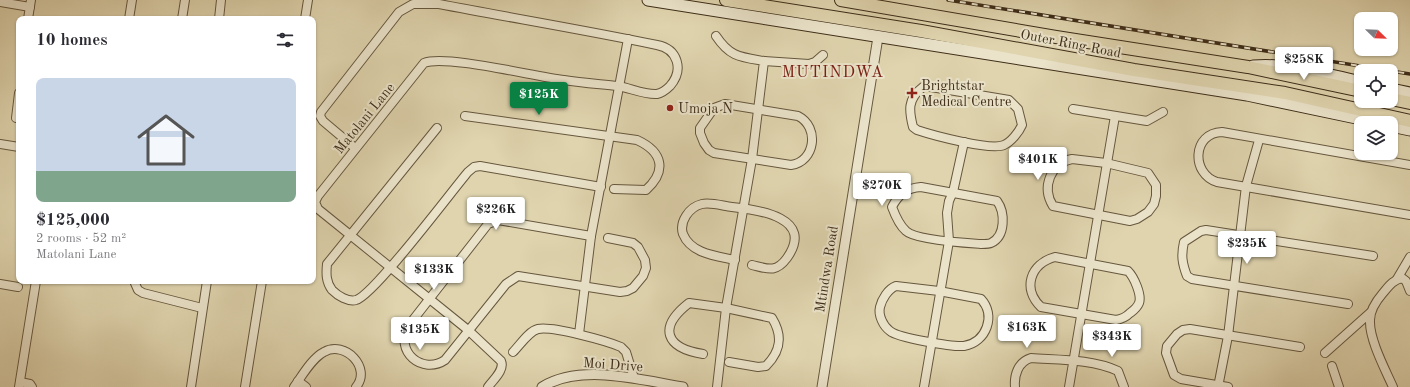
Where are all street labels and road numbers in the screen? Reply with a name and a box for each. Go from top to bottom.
street label: Outer Ring Road [1019,27,1122,61]
street label: Matolani Lane [332,81,398,157]
street label: Mtindwa Road [813,225,841,314]
street label: Moi Drive [583,356,643,374]

